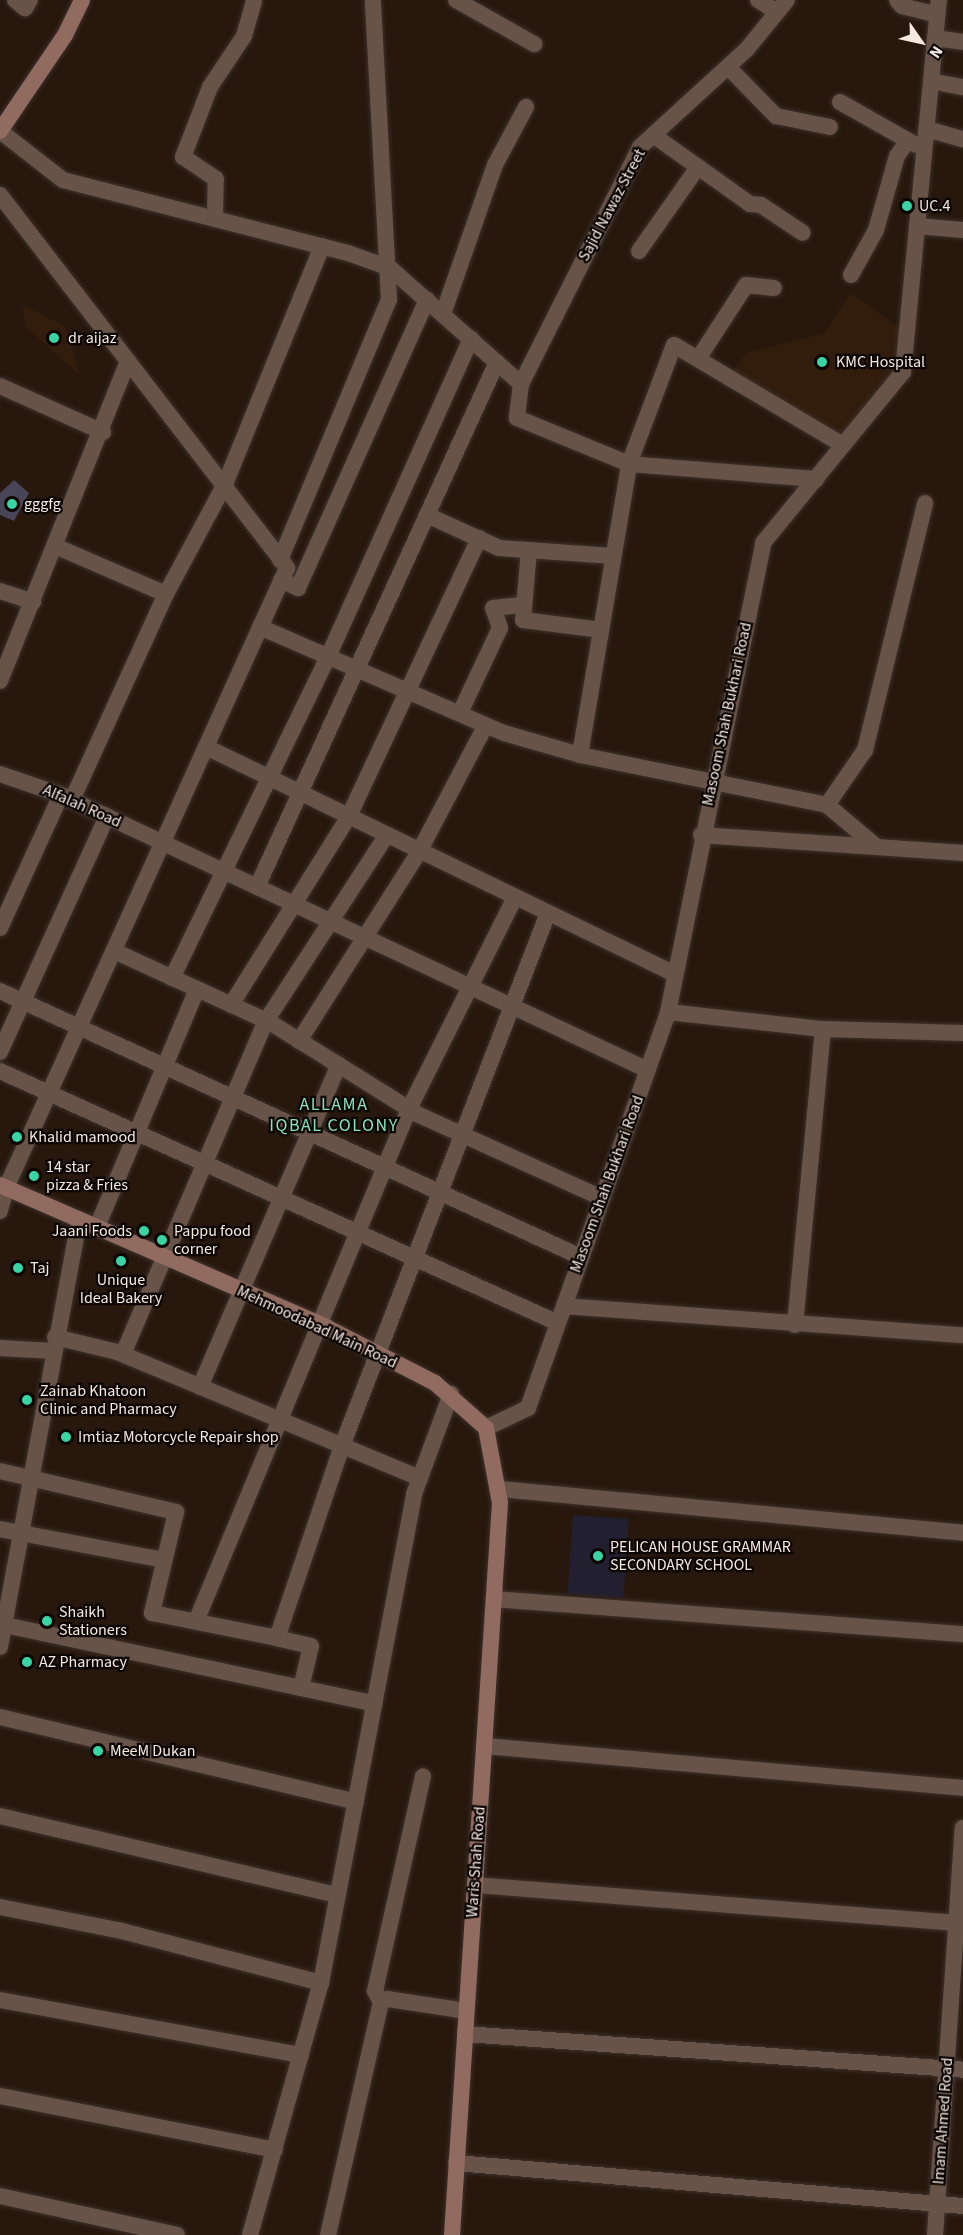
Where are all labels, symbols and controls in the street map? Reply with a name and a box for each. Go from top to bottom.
north arrow [891,12,951,72]
text: N [924,41,948,63]
street label: Sajid Nawaz Street [574,146,650,264]
place label: UC.4 [919,196,950,216]
marker: UC.4 [900,199,914,213]
place label: dr aijaz [68,328,116,348]
marker: dr aijaz [45,329,63,347]
place label: KMC Hospital [836,352,925,372]
marker: KMC Hospital [813,353,831,371]
place label: gggfg [24,494,61,514]
marker: gggfg [5,497,19,511]
street label: Masoom Shah Bukhari Road [698,620,756,808]
street label: Alfalah Road [40,780,124,832]
street label: Masoom Shah Bukhari Road [566,1093,648,1275]
district label: ALLAMA IQBAL COLONY [269,1095,399,1138]
place label: Khalid mamood [29,1127,136,1147]
marker: Khalid mamood [10,1130,24,1144]
place label: 14 star pizza & Fries [46,1157,128,1195]
marker: 14 star pizza & Fries [27,1169,41,1183]
place label: Jaani Foods [52,1221,132,1241]
place label: Pappu food corner [174,1221,251,1259]
marker: Jaani Foods [137,1224,151,1238]
marker: Pappu food corner [155,1233,169,1247]
marker: Unique Ideal Bakery [114,1254,128,1268]
place label: Taj [30,1258,49,1278]
marker: Taj [11,1261,25,1275]
place label: Unique Ideal Bakery [80,1270,162,1308]
street label: Mehmoodabad Main Road [234,1281,400,1373]
place label: Zainab Khatoon Clinic and Pharmacy [40,1381,177,1419]
marker: Zainab Khatoon Clinic and Pharmacy [18,1391,36,1409]
place label: Imtiaz Motorcycle Repair shop [78,1427,279,1447]
marker: Imtiaz Motorcycle Repair shop [59,1430,73,1444]
place label: PELICAN HOUSE GRAMMAR SECONDARY SCHOOL [610,1537,791,1575]
marker: PELICAN HOUSE GRAMMAR SECONDARY SCHOOL [591,1549,605,1563]
place label: Shaikh Stationers [59,1602,127,1640]
marker: Shaikh Stationers [40,1614,54,1628]
place label: AZ Pharmacy [39,1652,127,1672]
marker: AZ Pharmacy [20,1655,34,1669]
place label: MeeM Dukan [110,1741,195,1761]
marker: MeeM Dukan [91,1744,105,1758]
street label: Waris Shah Road [463,1806,489,1918]
street label: Imam Ahmed Road [929,2057,957,2185]

